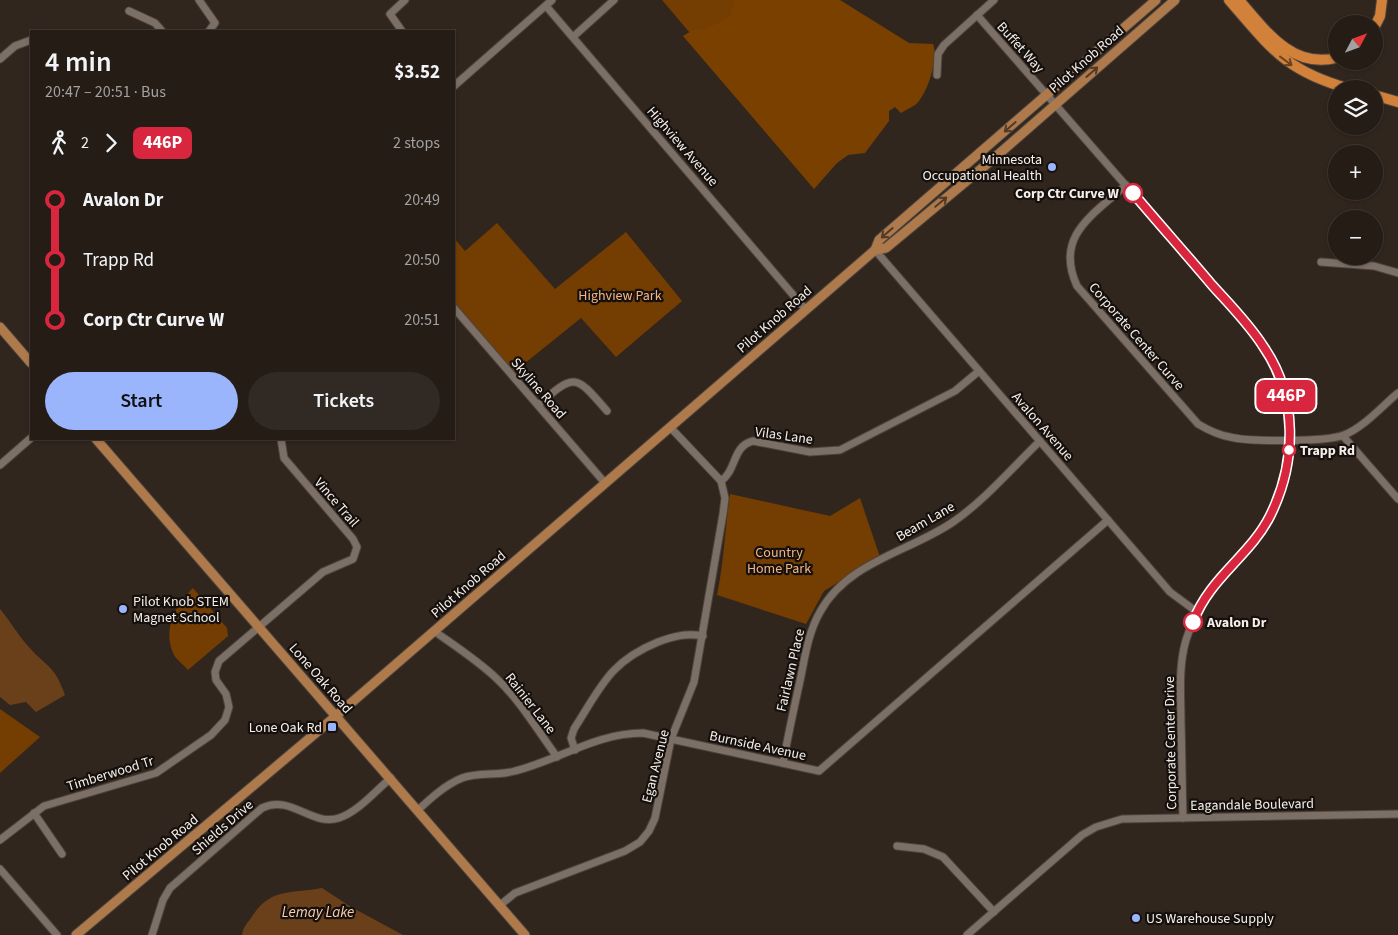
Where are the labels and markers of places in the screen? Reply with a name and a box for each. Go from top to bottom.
place label: Minnesota Occupational Health [922,150,1042,186]
marker: Minnesota Occupational Health [1046,161,1058,173]
marker: Corp Ctr Curve W [1123,183,1143,203]
place label: Corp Ctr Curve W [1015,184,1120,204]
place label: Trapp Rd [1300,441,1355,461]
marker: Trapp Rd [1282,443,1296,457]
place label: Pilot Knob STEM Magnet School [133,592,229,628]
marker: Pilot Knob STEM Magnet School [117,603,129,615]
marker: Avalon Dr [1183,612,1203,632]
place label: Avalon Dr [1206,613,1267,633]
place label: Lone Oak Rd [249,718,322,738]
marker: Lone Oak Rd [326,721,338,733]
place label: US Warehouse Supply [1146,909,1274,929]
marker: US Warehouse Supply [1130,912,1142,924]

